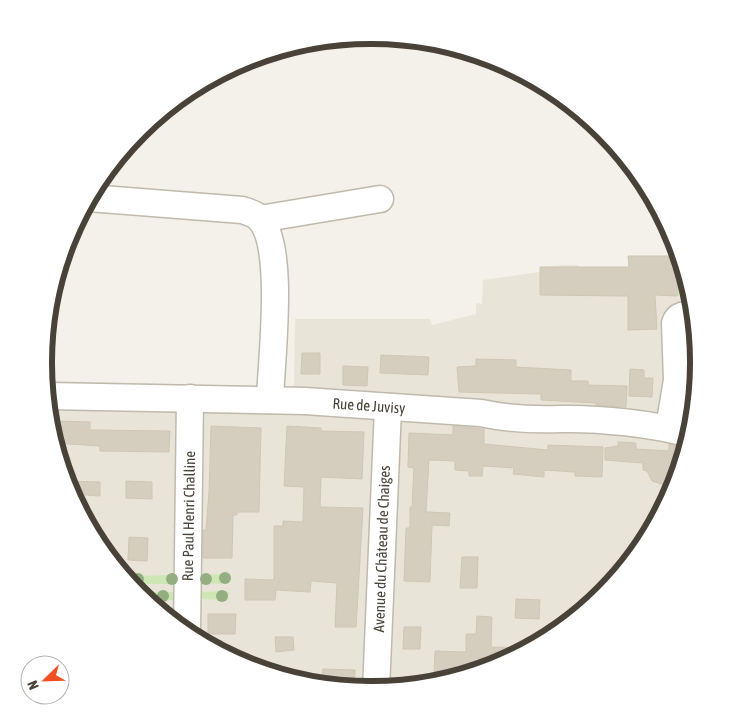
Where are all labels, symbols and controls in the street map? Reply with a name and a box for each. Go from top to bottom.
street label: Rue de Juvisy [332,394,406,417]
street label: Rue Paul Henri Challine [179,451,198,581]
street label: Avenue du Château de Chaiges [370,465,393,633]
north arrow [20,655,70,705]
text: N [24,678,42,692]

